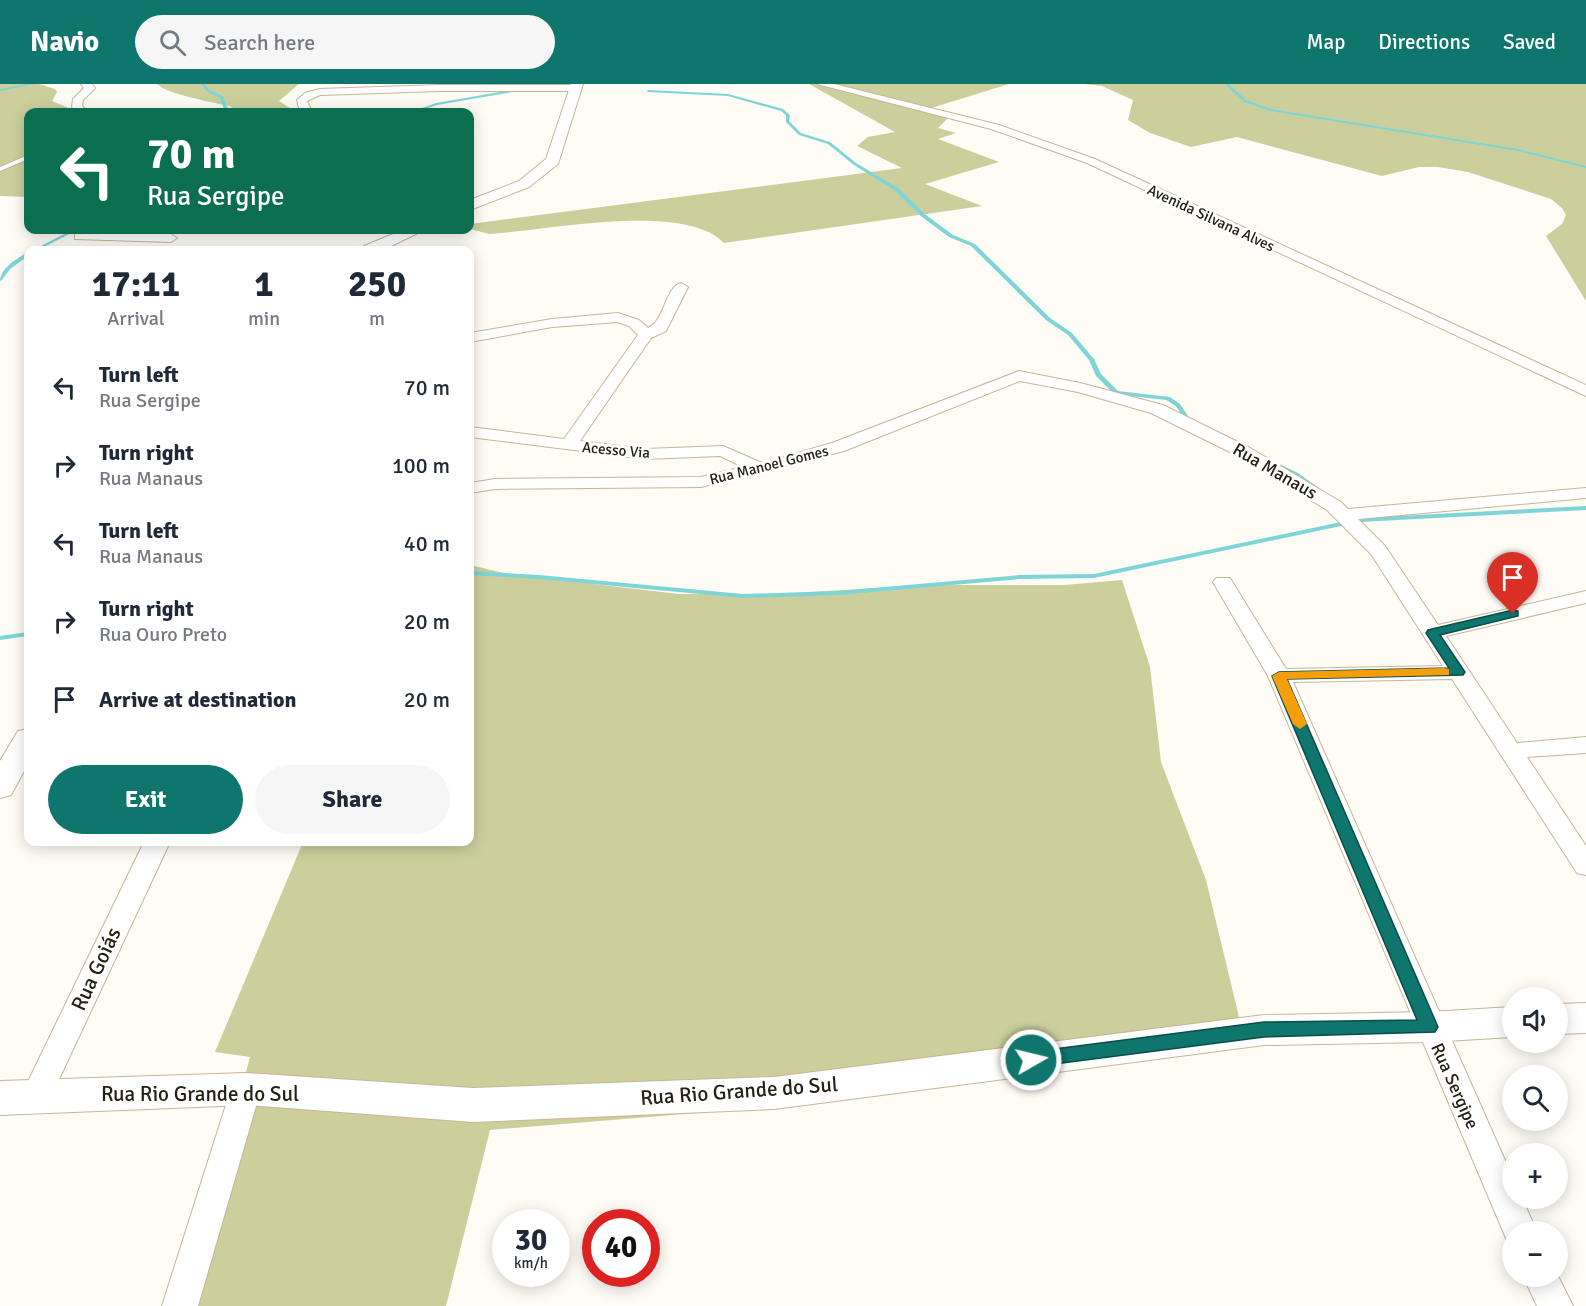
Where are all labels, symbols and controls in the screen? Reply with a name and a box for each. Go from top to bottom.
search box [135,15,555,69]
text: Navio [30,25,99,59]
icon: search [156,26,189,59]
text: Search here [204,29,315,56]
text: Map [1307,29,1345,55]
text: Directions [1378,29,1470,55]
text: Saved [1503,29,1556,55]
text: 70 m [147,129,236,180]
icon: left [48,132,126,210]
text: Rua Sergipe [147,180,285,213]
street label: Avenida Silvana Alves [1145,181,1278,256]
text: 17:11 [92,262,180,307]
text: 1 [254,262,274,307]
text: 250 [348,262,406,307]
text: Arrival [107,306,165,331]
text: min [248,306,280,331]
text: m [369,306,385,331]
text: Turn left [99,361,179,388]
icon: left [48,371,81,404]
text: 70 m [404,374,450,401]
text: Rua Sergipe [99,388,201,413]
street label: Acesso Via [581,438,651,462]
street label: Rua Manaus [1229,438,1321,504]
text: Turn right [99,439,194,466]
street label: Rua Manoel Gomes [708,441,831,489]
icon: right [48,449,81,482]
text: 100 m [392,452,450,479]
text: Rua Manaus [99,466,203,491]
text: Turn left [99,517,179,544]
icon: left [48,527,81,560]
text: 40 m [404,530,450,557]
text: Rua Manaus [99,544,203,569]
pin [1487,552,1538,614]
icon: arrive [1496,561,1529,594]
text: Turn right [99,595,194,622]
icon: right [48,605,81,638]
text: 20 m [404,608,450,635]
text: Rua Ouro Preto [99,622,227,647]
icon: arrive [48,683,81,716]
text: Arrive at destination [99,686,296,713]
text: 20 m [404,686,450,713]
button: Exit [48,765,243,834]
button: Share [255,765,450,834]
street label: Rua Goiás [65,923,127,1015]
map controls [1502,987,1568,1287]
button: sound [1502,987,1568,1053]
position arrow [999,1028,1063,1092]
street label: Rua Sergipe [1426,1040,1484,1132]
button: search [1502,1065,1568,1131]
street label: Rua Rio Grande do Sul [639,1071,839,1111]
street label: Rua Rio Grande do Sul [101,1081,299,1107]
button: + [1502,1143,1568,1209]
speed limit sign: 40 [582,1209,660,1287]
button: − [1502,1221,1568,1287]
text: 30 [515,1222,547,1259]
text: km/h [514,1254,548,1272]

